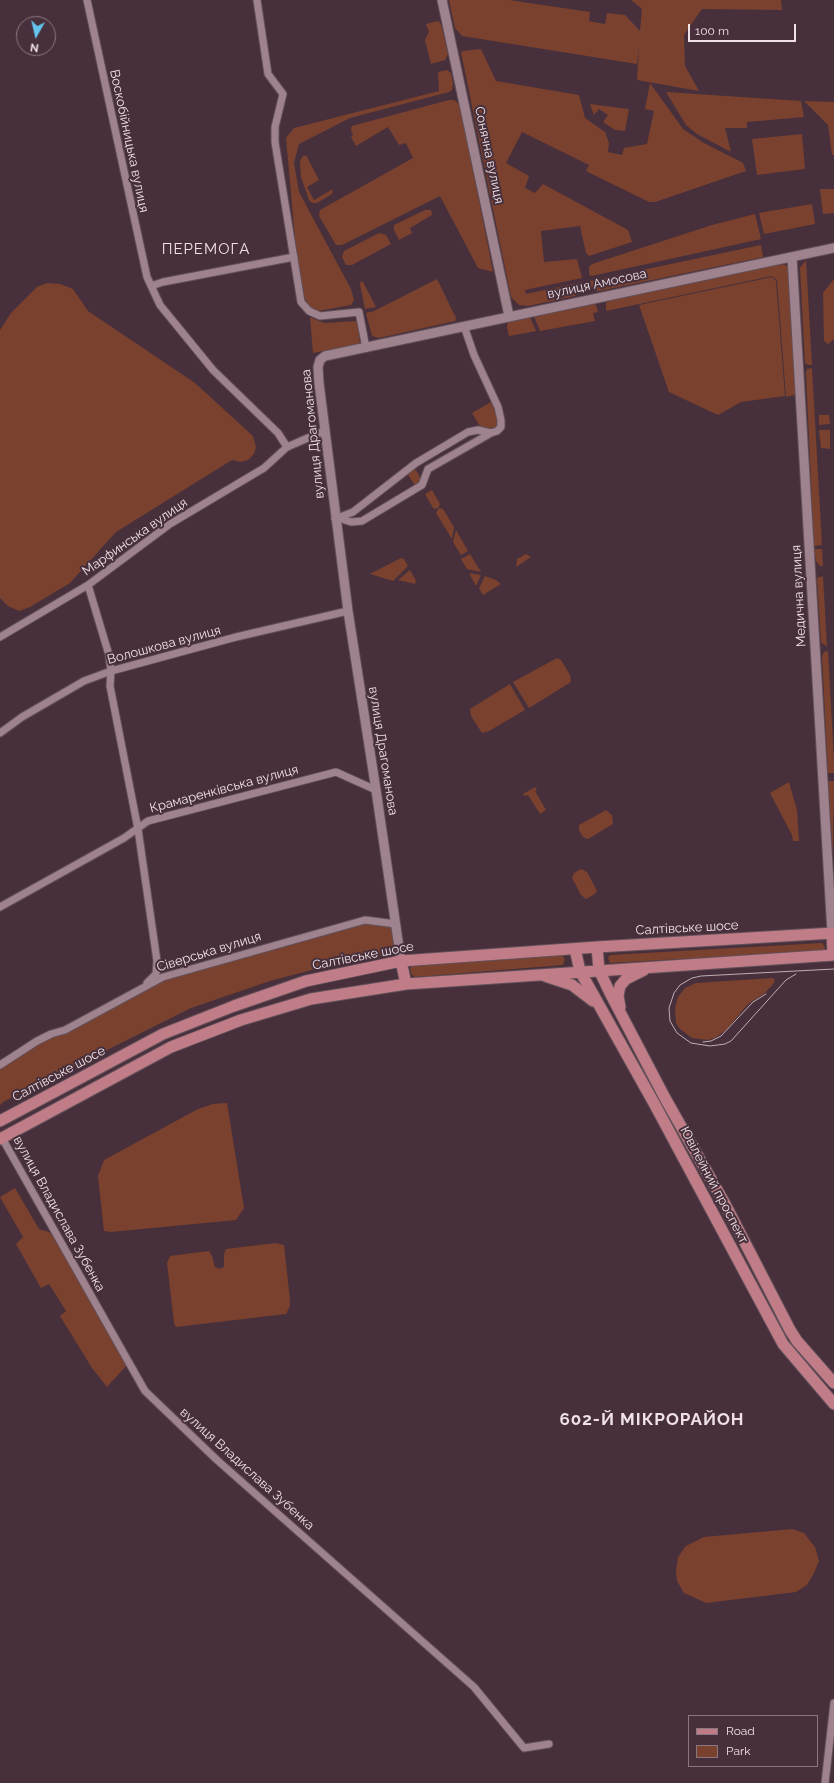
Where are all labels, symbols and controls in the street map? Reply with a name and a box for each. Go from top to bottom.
north arrow [16,16,56,56]
scale bar [690,16,798,42]
text: 100 m [695,24,729,38]
text: N [29,40,39,54]
street label: Воскобійницька вулиця [106,68,152,214]
street label: Сонячна вулиця [471,105,507,205]
district label: ПЕРЕМОГА [162,240,250,258]
street label: вулиця Амосова [546,266,648,302]
street label: вулиця Драгоманова [298,368,328,500]
street label: Марфинська вулиця [79,495,191,579]
street label: Медична вулиця [789,545,809,647]
street label: Волошкова вулиця [106,622,222,668]
street label: вулиця Драгоманова [365,686,401,816]
street label: Крамаренківська вулиця [148,762,300,816]
street label: Салтівське шосе [635,918,739,938]
street label: Сіверська вулиця [155,929,263,975]
street label: Салтівське шосе [311,939,415,973]
street label: Салтівське шосе [10,1043,108,1105]
street label: Ювілейний проспект [677,1124,751,1246]
street label: вулиця Владислава Зубенка [10,1134,108,1294]
street label: вулиця Владислава Зубенка [177,1405,317,1533]
district label: 602-Й МІКРОРАЙОН [560,1410,744,1430]
legend [688,1715,818,1767]
text: Road [726,1724,755,1738]
text: Park [726,1744,751,1758]

